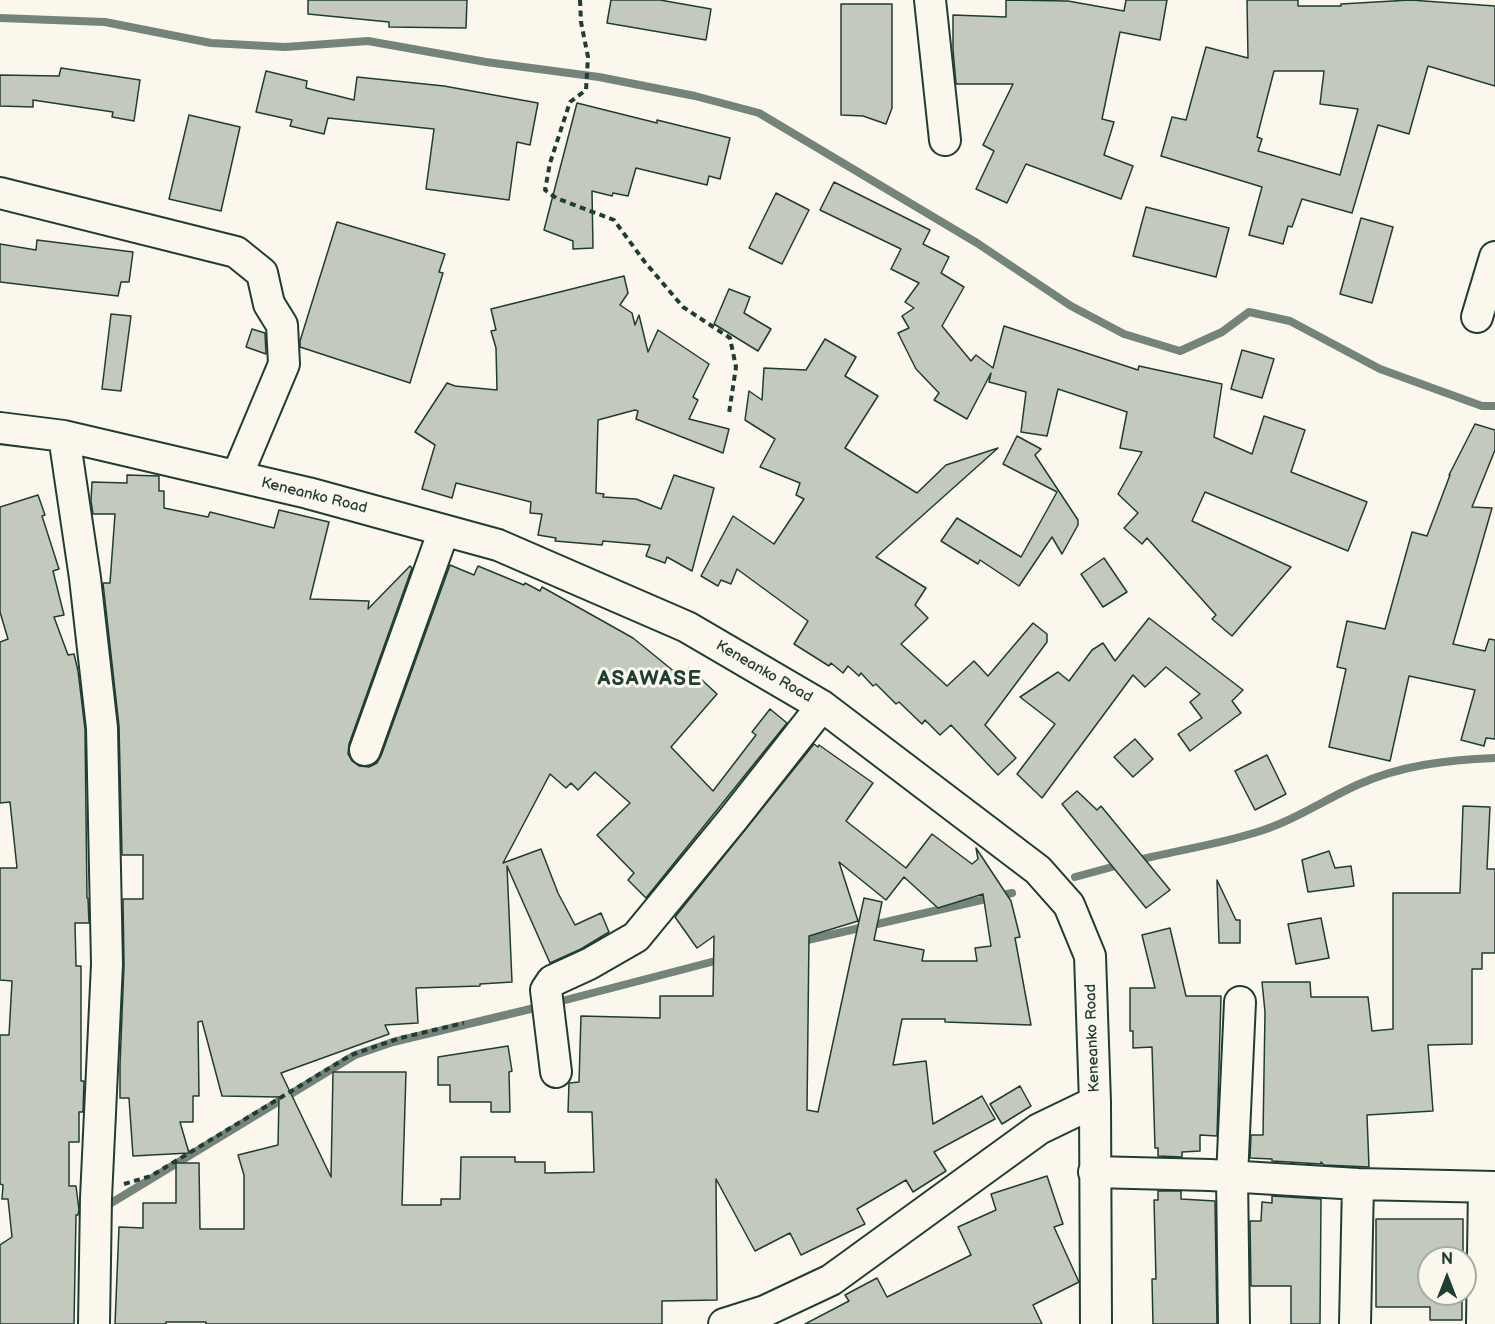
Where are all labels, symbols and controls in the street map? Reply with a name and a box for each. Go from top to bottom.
street label: Keneanko Road [259,474,369,518]
street label: Keneanko Road [712,637,816,707]
district label: ASAWASE [597,667,703,693]
street label: Keneanko Road [1082,983,1104,1093]
north arrow [1417,1246,1477,1306]
text: N [1441,1250,1453,1269]

